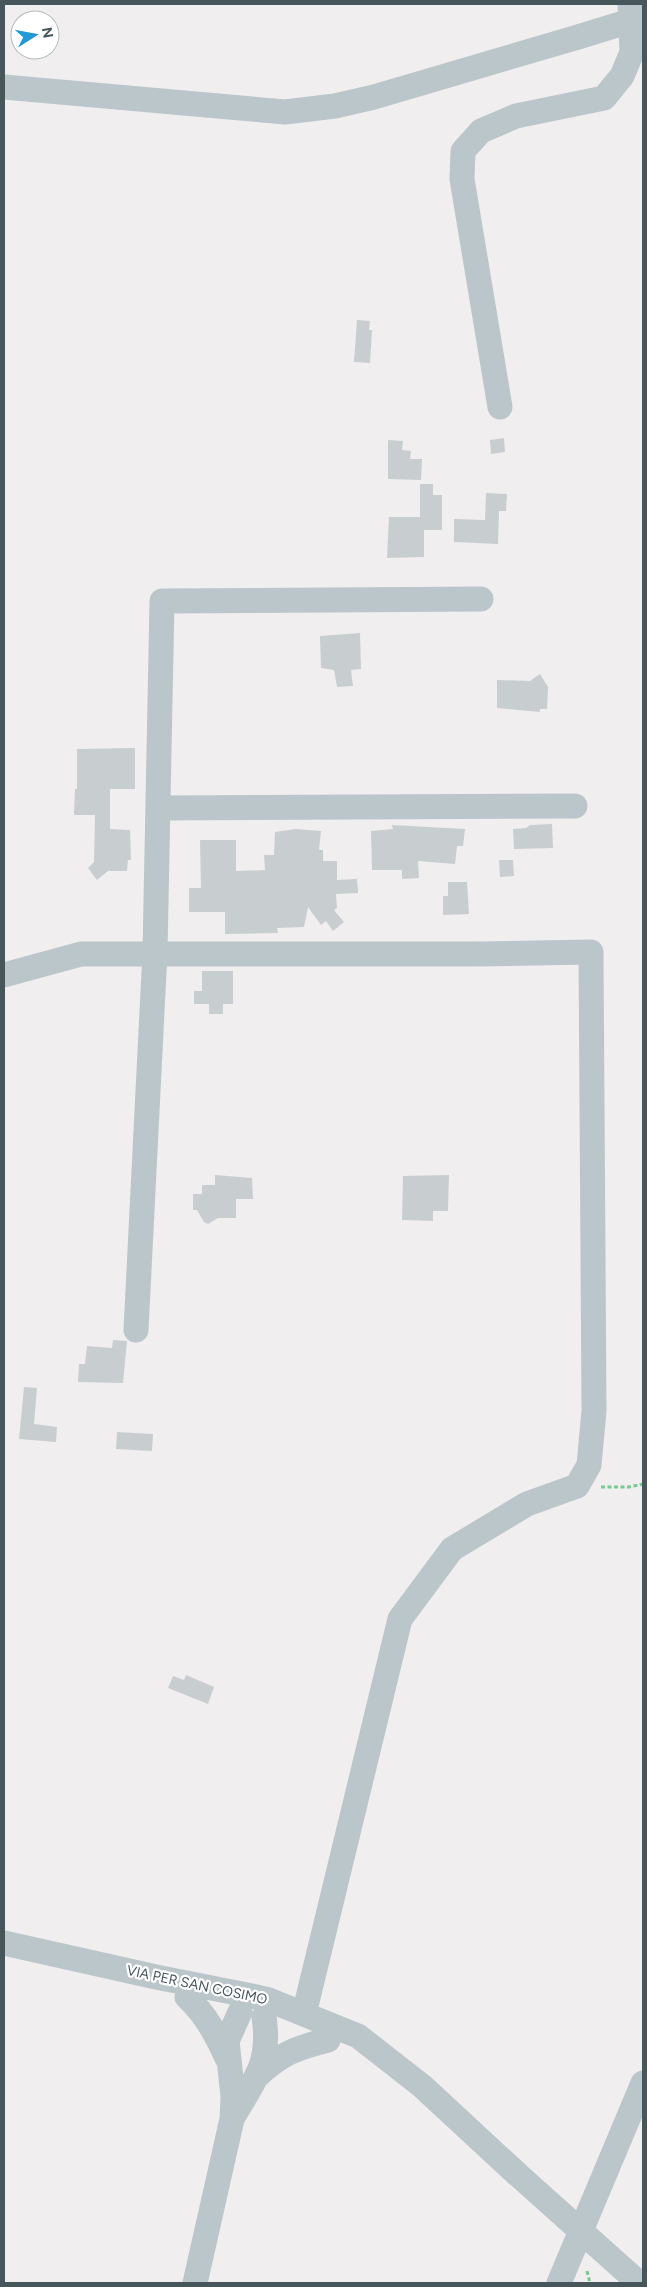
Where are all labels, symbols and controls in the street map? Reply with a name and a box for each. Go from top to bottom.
north arrow [10,10,60,60]
text: N [38,26,57,40]
street label: VIA PER SAN COSIMO [125,1962,269,2008]

